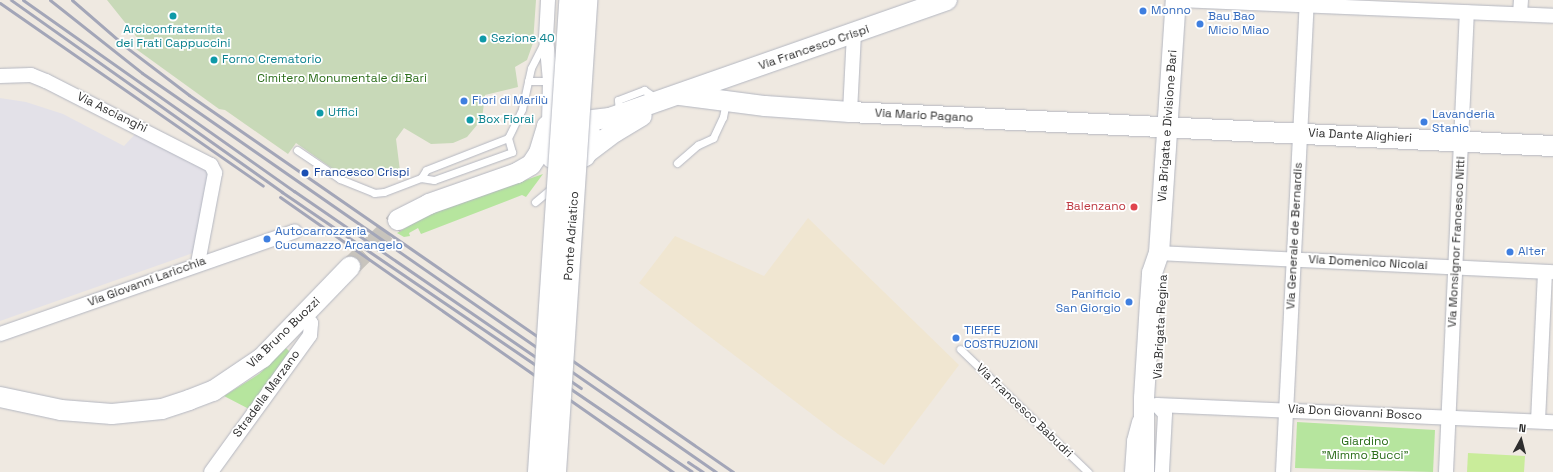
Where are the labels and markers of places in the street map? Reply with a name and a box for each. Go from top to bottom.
place label: Monno [1151,4,1191,18]
marker: Monno [1138,6,1148,16]
place label: Bau Bao Micio Miao [1208,10,1269,38]
marker: Arciconfraternita dei Frati Cappuccini [168,11,178,21]
marker: Bau Bao Micio Miao [1195,19,1205,29]
place label: Arciconfraternita dei Frati Cappuccini [116,23,230,51]
place label: Sezione 40 [491,32,555,46]
marker: Sezione 40 [478,34,488,44]
place label: Forno Crematorio [222,53,322,67]
marker: Forno Crematorio [209,55,219,65]
place label: Fiori di Marilù [472,94,548,108]
marker: Fiori di Marilù [459,96,469,106]
place label: Uffici [328,106,358,120]
marker: Uffici [315,108,325,118]
place label: Lavanderia Stanic [1432,108,1495,136]
place label: Box Fiorai [478,113,534,127]
marker: Box Fiorai [465,115,475,125]
marker: Lavanderia Stanic [1419,117,1429,127]
place label: Francesco Crispi [314,166,409,180]
marker: Francesco Crispi [299,167,311,179]
place label: Balenzano [1066,200,1126,214]
marker: Balenzano [1129,202,1139,212]
place label: Autocarrozzeria Cucumazzo Arcangelo [275,225,403,253]
marker: Autocarrozzeria Cucumazzo Arcangelo [262,234,272,244]
place label: Alter [1518,245,1545,259]
marker: Alter [1505,247,1515,257]
place label: Panificio San Giorgio [1056,288,1121,316]
marker: Panificio San Giorgio [1124,297,1134,307]
place label: TIEFFE COSTRUZIONI [964,324,1038,352]
marker: TIEFFE COSTRUZIONI [951,333,961,343]

